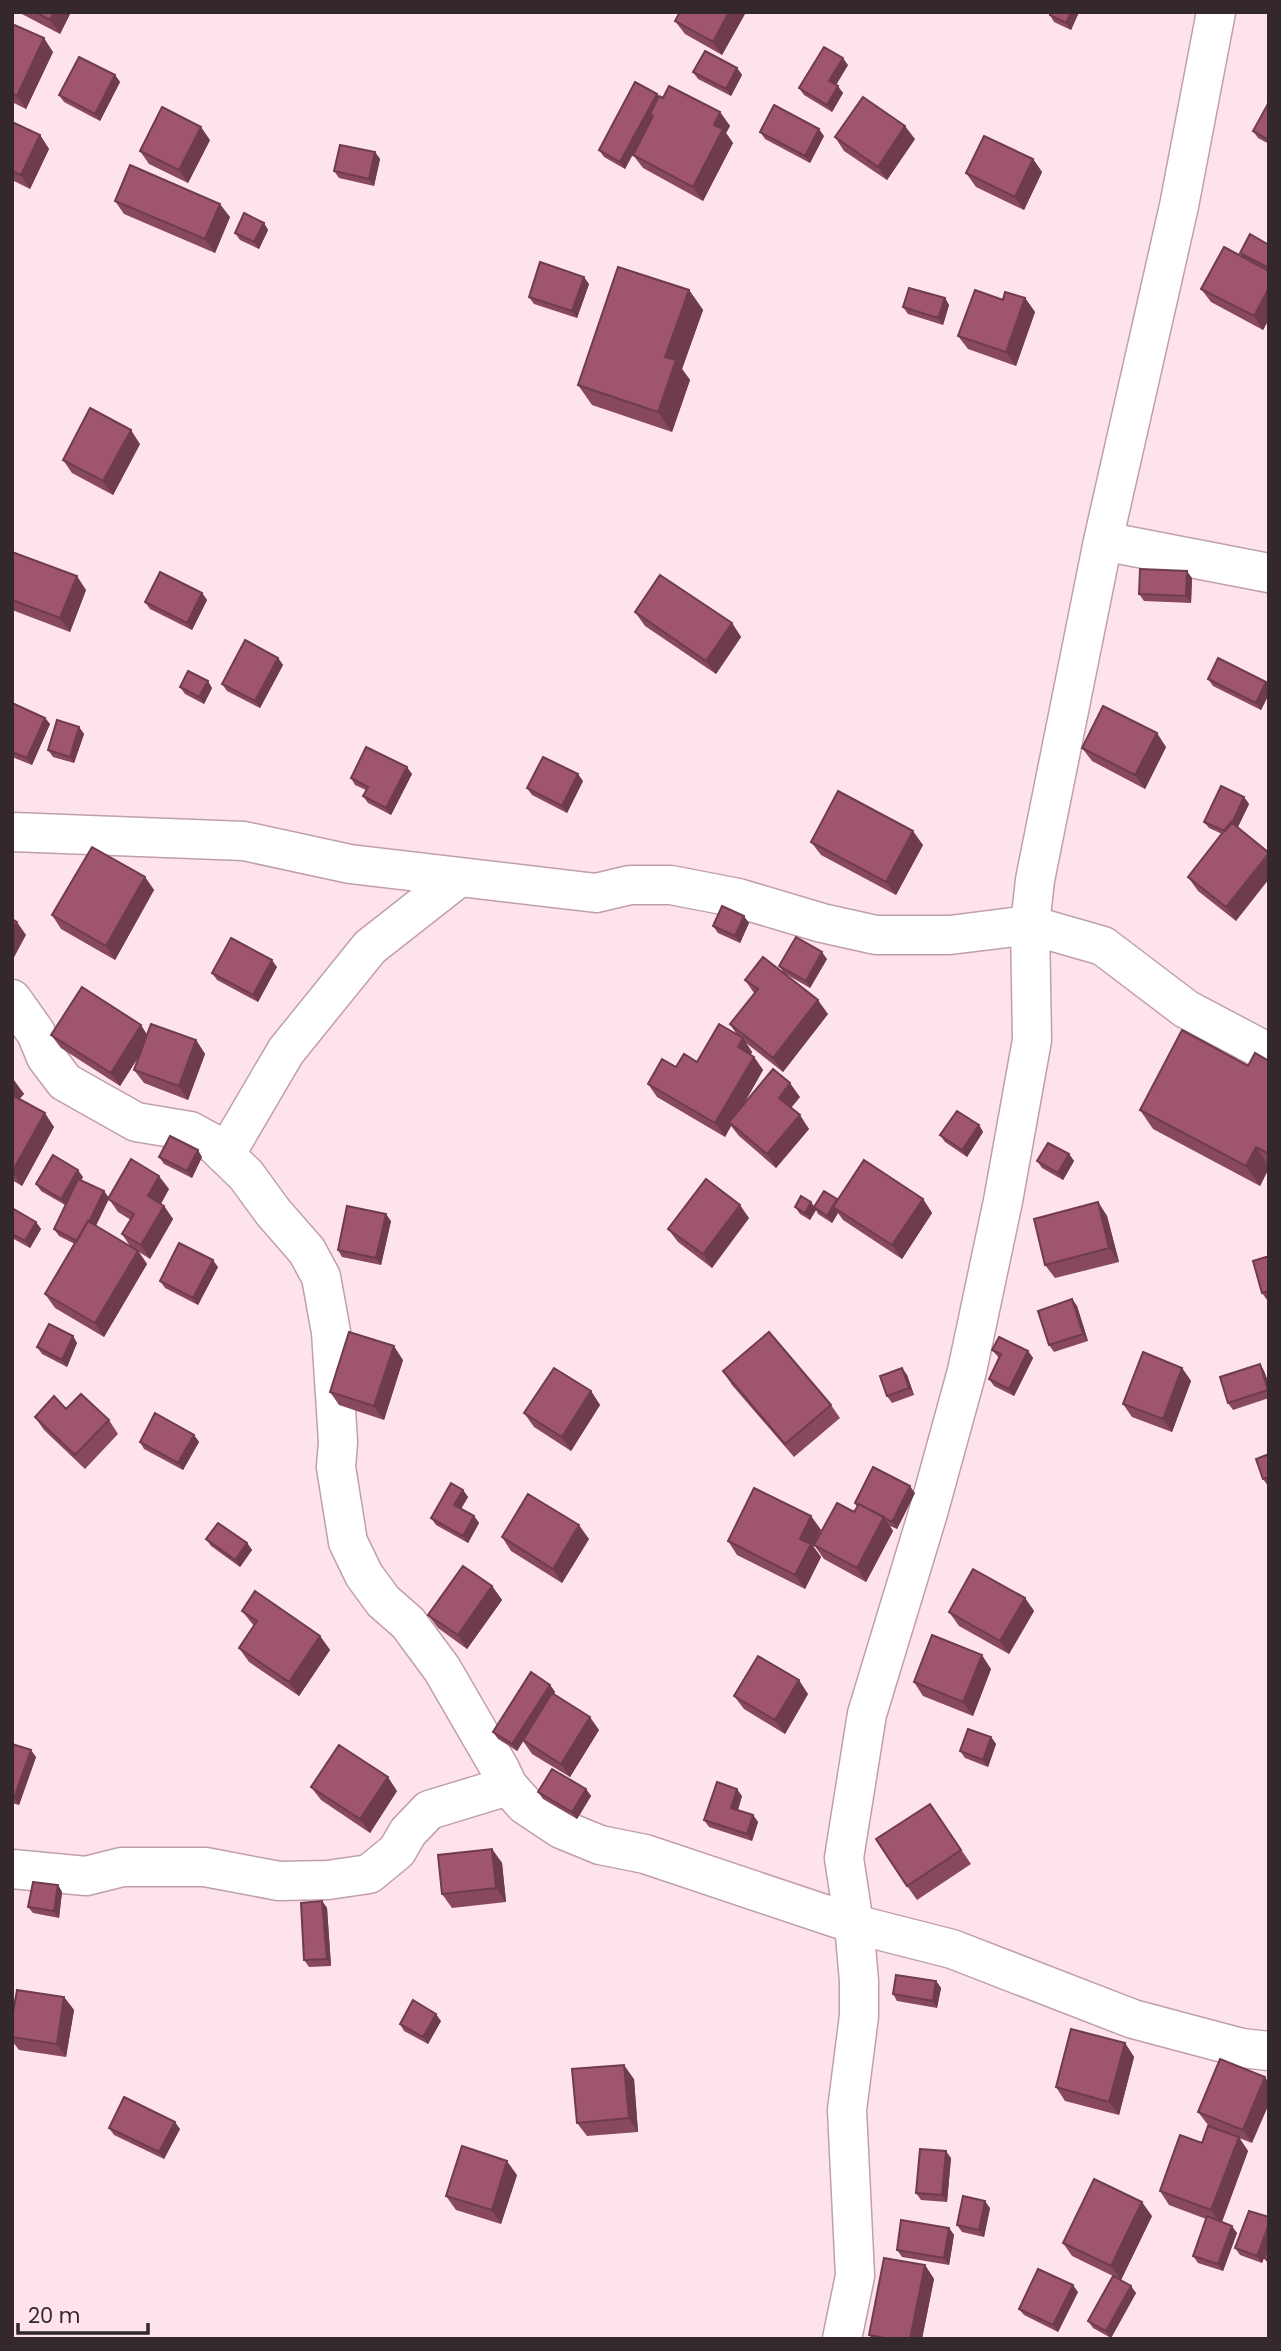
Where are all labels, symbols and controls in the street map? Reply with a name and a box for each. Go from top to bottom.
scale bar [18,2292,147,2336]
text: 20 m [28,2301,81,2330]

